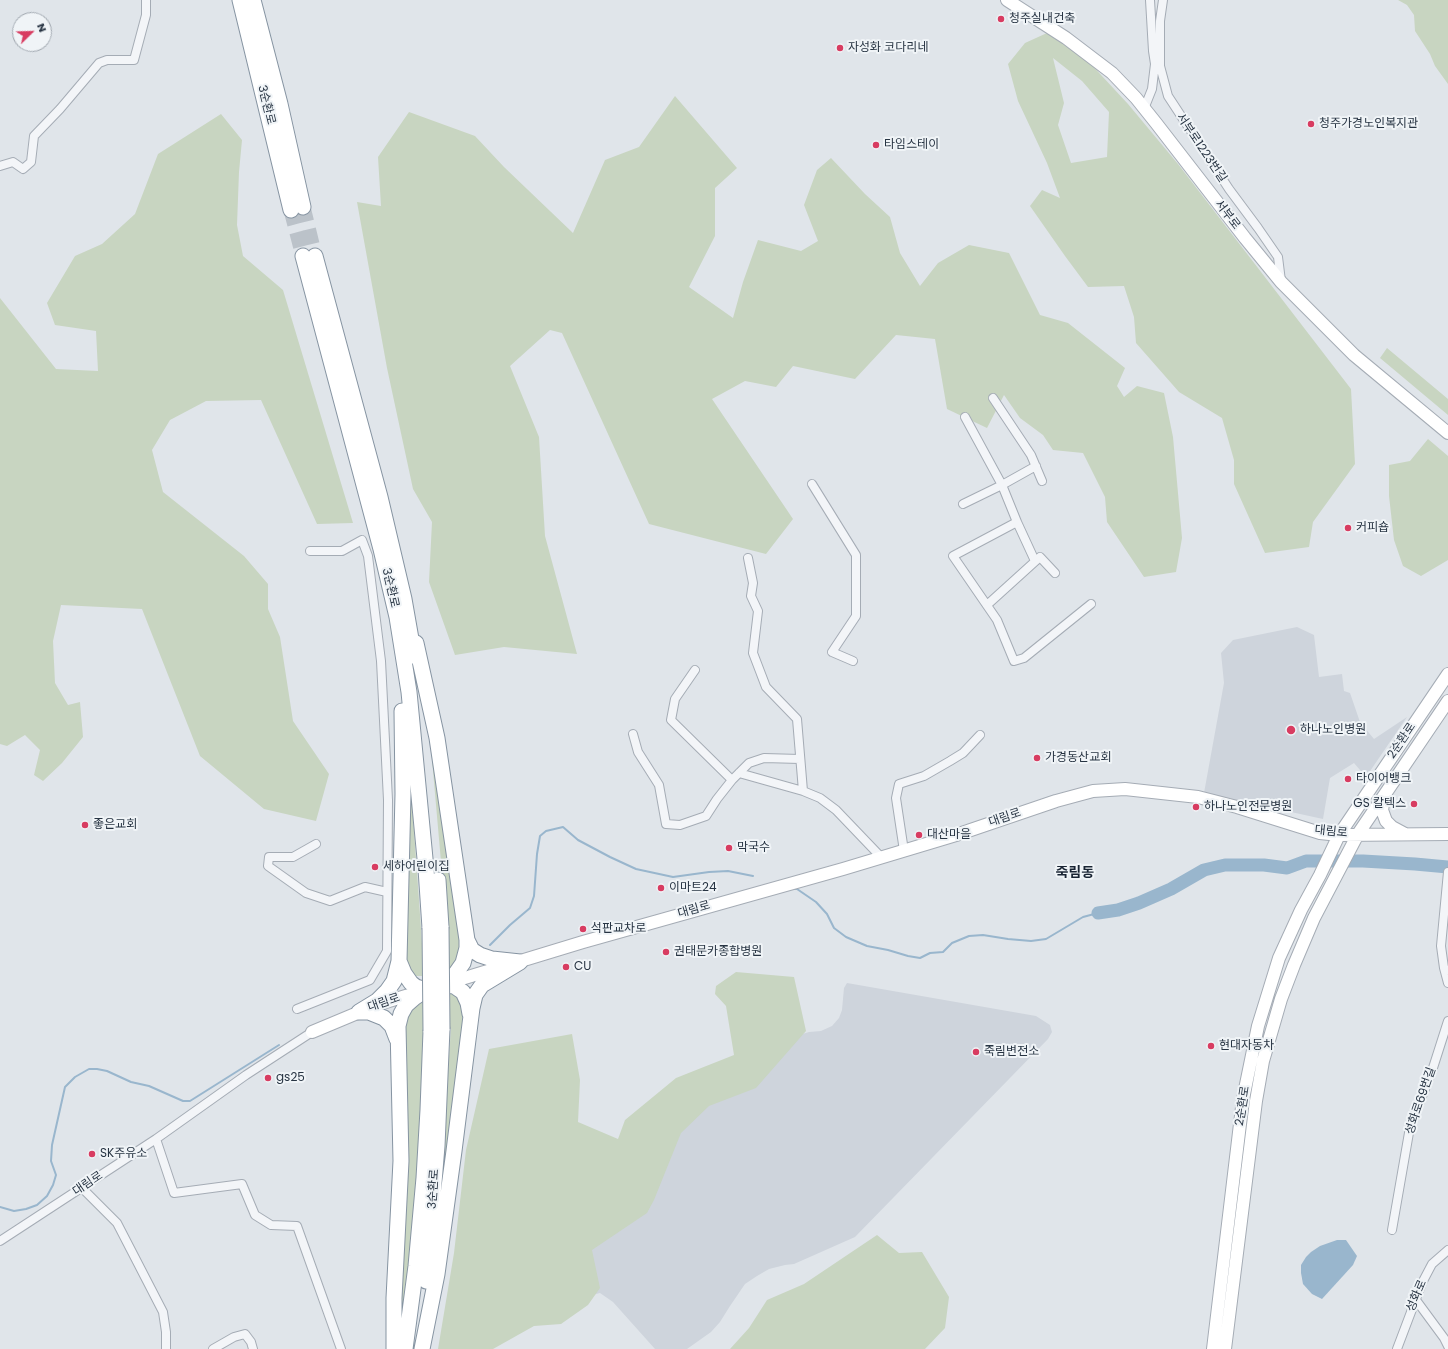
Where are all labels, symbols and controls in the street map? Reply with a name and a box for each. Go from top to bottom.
north arrow [12,12,52,52]
place label: 청주실내건축 [1009,12,1075,26]
marker: 청주실내건축 [996,14,1006,24]
text: N [33,21,51,35]
place label: 자성화 코다리네 [848,41,928,55]
marker: 자성화 코다리네 [835,43,845,53]
street label: 3순환로 [254,84,278,126]
street label: 서부로1223번길 [1173,111,1229,185]
place label: 청주가경노인복지관 [1319,117,1418,131]
marker: 청주가경노인복지관 [1306,119,1316,129]
place label: 타임스테이 [884,138,939,152]
marker: 타임스테이 [871,140,881,150]
street label: 서부로 [1211,198,1243,232]
place label: 커피숍 [1356,521,1389,535]
marker: 커피숍 [1343,523,1353,533]
street label: 3순환로 [378,567,402,609]
street label: 2순환로 [1385,720,1419,762]
place label: 하나노인병원 [1300,723,1366,737]
marker: 하나노인병원 [1285,724,1297,736]
place label: 가경동산교회 [1045,751,1111,765]
marker: 가경동산교회 [1032,753,1042,763]
place label: 타이어뱅크 [1356,772,1411,786]
marker: 타이어뱅크 [1343,774,1353,784]
place label: GS 칼텍스 [1353,797,1406,811]
marker: GS 칼텍스 [1409,799,1419,809]
place label: 하나노인전문병원 [1204,800,1292,814]
marker: 하나노인전문병원 [1191,802,1201,812]
street label: 대림로 [987,806,1023,830]
place label: 좋은교회 [93,818,137,832]
marker: 좋은교회 [80,820,90,830]
street label: 대림로 [1314,823,1348,841]
place label: 대산마을 [927,828,971,842]
marker: 대산마을 [914,830,924,840]
place label: 막국수 [737,841,770,855]
marker: 막국수 [724,843,734,853]
place label: 세하어린이집 [383,860,449,874]
marker: 세하어린이집 [370,862,380,872]
district label: 죽림동 [1056,865,1094,881]
place label: 이마트24 [669,881,717,895]
marker: 이마트24 [656,883,666,893]
street label: 대림로 [676,899,712,921]
place label: 석판교차로 [591,922,646,936]
marker: 석판교차로 [578,924,588,934]
place label: 권태문카종합병원 [674,945,762,959]
marker: 권태문카종합병원 [661,947,671,957]
place label: CU [574,960,591,974]
marker: CU [561,962,571,972]
street label: 대림로 [366,991,402,1015]
place label: 현대자동차 [1219,1039,1274,1053]
marker: 현대자동차 [1206,1041,1216,1051]
place label: 죽림변전소 [984,1045,1039,1059]
marker: 죽림변전소 [971,1047,981,1057]
street label: 성화로69번길 [1403,1065,1439,1137]
place label: gs25 [276,1071,305,1085]
marker: gs25 [263,1073,273,1083]
street label: 2순환로 [1233,1085,1253,1127]
place label: SK주유소 [100,1147,147,1161]
marker: SK주유소 [87,1149,97,1159]
street label: 3순환로 [425,1168,443,1210]
street label: 대림로 [70,1169,106,1199]
street label: 성화로 [1404,1278,1430,1314]

